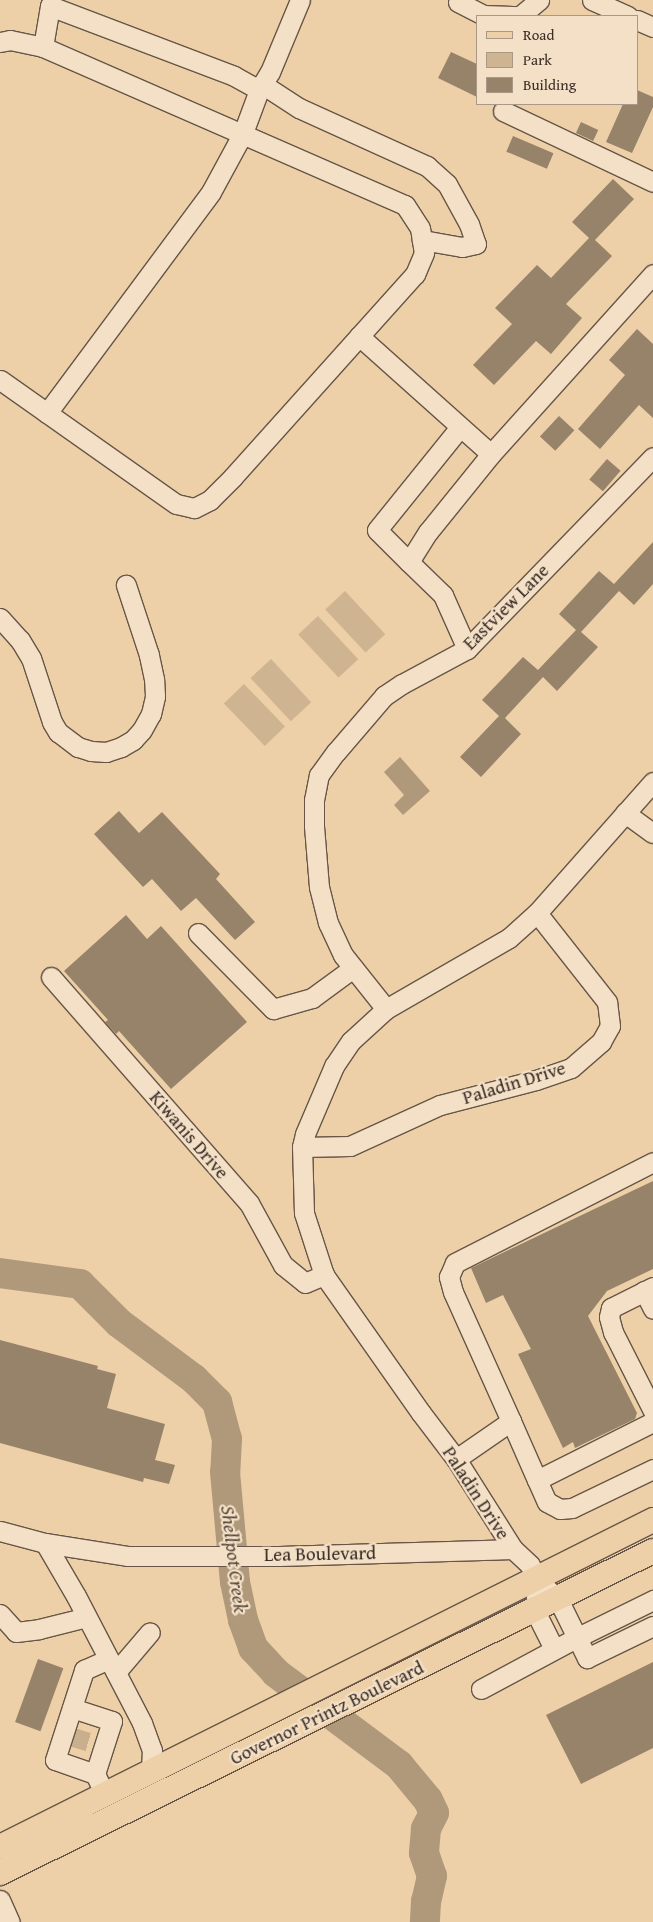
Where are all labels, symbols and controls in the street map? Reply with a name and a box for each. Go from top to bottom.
legend [476,15,638,105]
text: Road [523,24,554,45]
text: Park [523,49,552,70]
text: Building [523,74,576,95]
street label: Eastview Lane [458,559,554,655]
street label: Paladin Drive [460,1057,568,1109]
street label: Kiwanis Drive [145,1086,233,1184]
street label: Paladin Drive [437,1442,515,1544]
water label: Shellpot Creek [217,1504,253,1614]
street label: Lea Boulevard [264,1542,376,1566]
street label: Governor Printz Boulevard [226,1656,428,1770]

